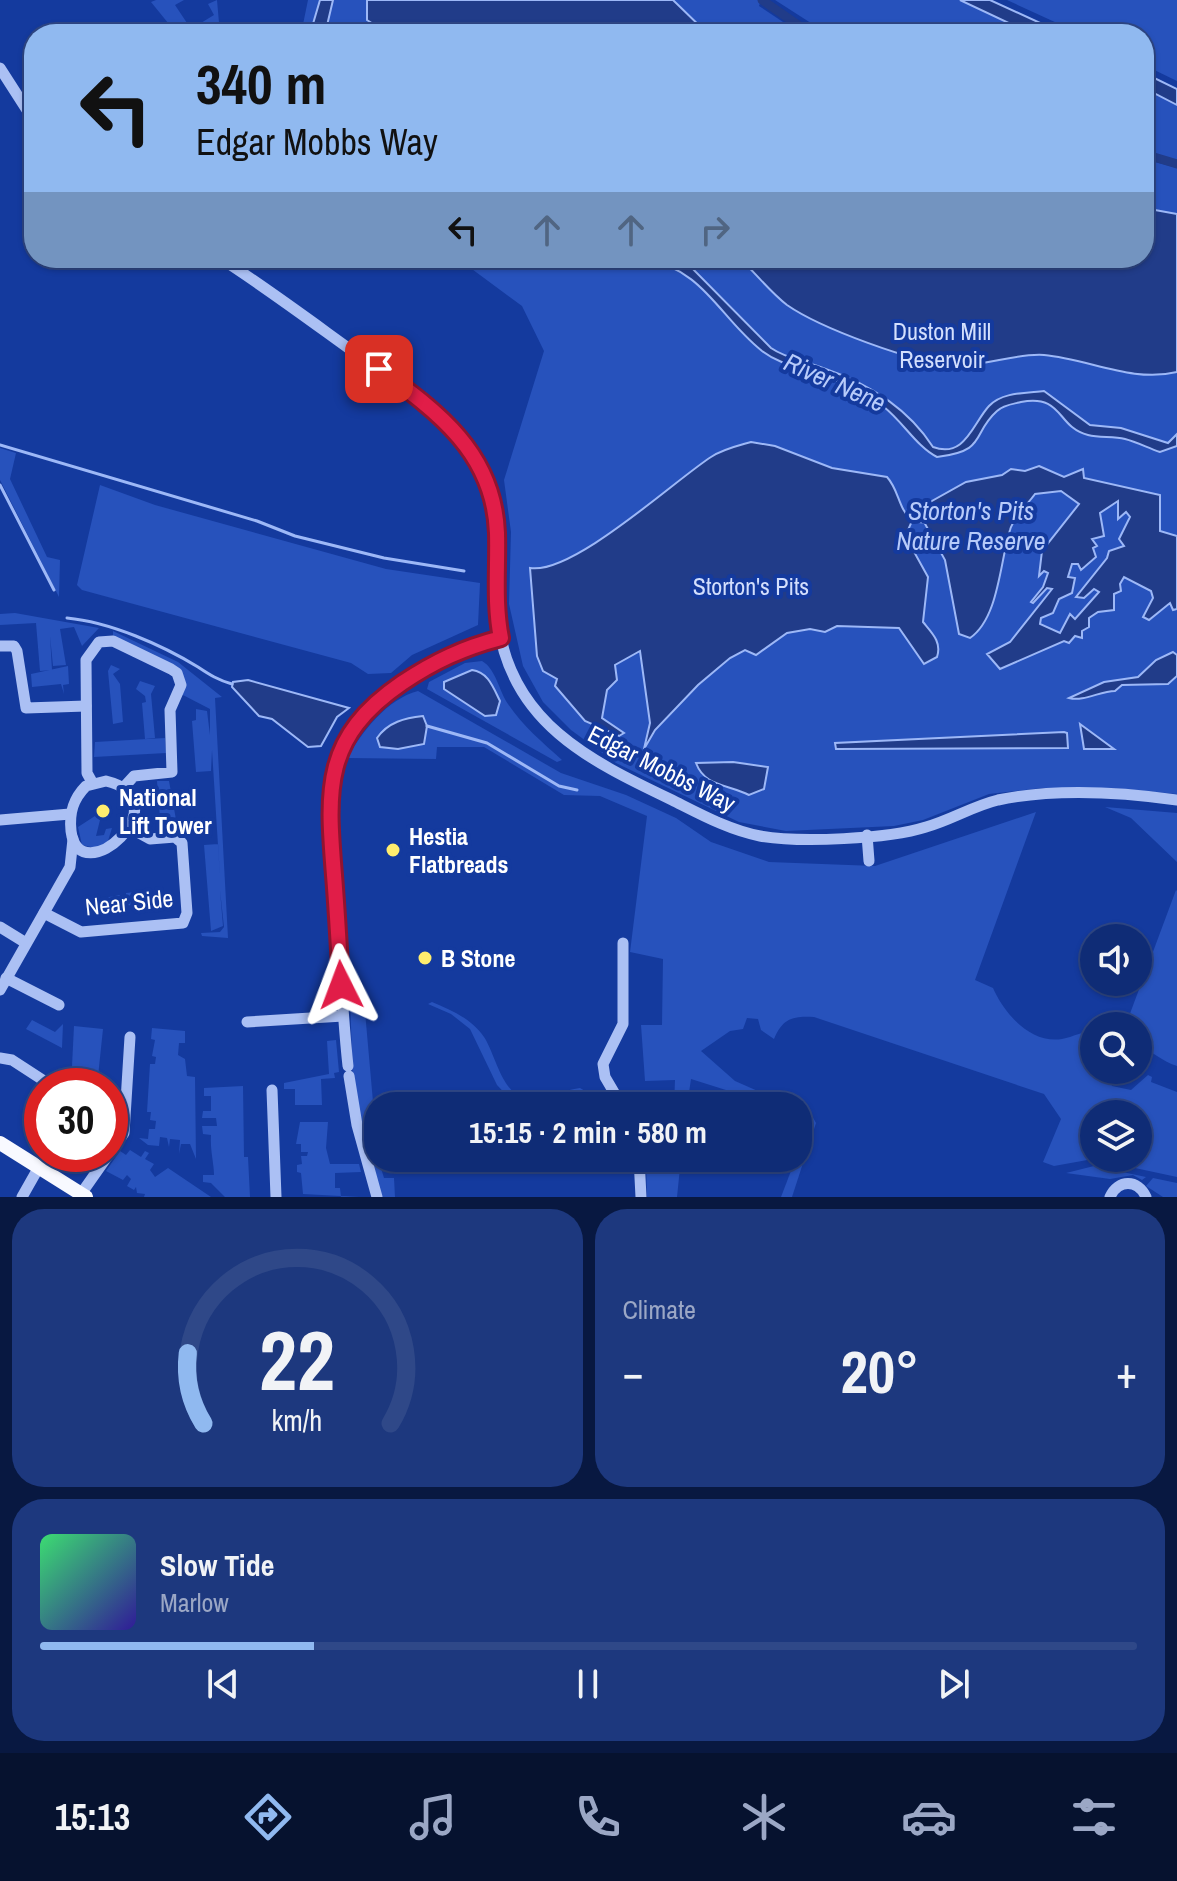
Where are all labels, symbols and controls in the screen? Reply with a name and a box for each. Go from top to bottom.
text: 340 m [196,46,326,121]
icon: left [64,56,168,160]
text: Edgar Mobbs Way [196,118,438,166]
icon: left [441,208,485,252]
icon: ahead [525,208,569,252]
icon: ahead [609,208,653,252]
icon: right [693,208,737,252]
park label: Duston Mill Reservoir [893,315,991,375]
pin [345,335,413,403]
water label: River Nene [779,344,891,420]
icon: arrive [357,347,401,391]
water label: Storton's Pits Nature Reserve [896,493,1046,558]
park label: Storton's Pits [693,570,809,602]
street label: Edgar Mobbs Way [583,717,741,819]
place label: National Lift Tower [119,781,212,841]
marker: National Lift Tower [94,802,112,820]
place label: Hestia Flatbreads [409,820,509,880]
marker: Hestia Flatbreads [384,841,402,859]
street label: Near Side [83,881,175,923]
map controls [1080,924,1152,1172]
button: sound [1080,924,1152,996]
place label: B Stone [441,942,515,974]
position arrow [299,943,383,1027]
marker: B Stone [416,949,434,967]
button: search [1080,1012,1152,1084]
speed limit sign: 30 [24,1068,128,1172]
button: layers [1080,1100,1152,1172]
text: 15:15 · 2 min · 580 m [469,1112,707,1152]
text: Climate [623,1292,696,1327]
text: 22 [259,1304,335,1416]
text: 20° [840,1331,919,1412]
text: − [623,1342,644,1402]
text: + [1116,1342,1137,1402]
text: km/h [272,1401,323,1440]
text: Slow Tide [160,1545,274,1585]
text: Marlow [160,1585,229,1620]
icon: previous [201,1662,245,1706]
icon: pause [566,1662,610,1706]
icon: next [932,1662,976,1706]
icon: directions [240,1789,296,1845]
icon: music [405,1789,461,1845]
icon: phone [570,1789,626,1845]
icon: climate [736,1789,792,1845]
icon: car [901,1789,957,1845]
icon: filters [1066,1789,1122,1845]
text: 15:13 [55,1793,130,1841]

